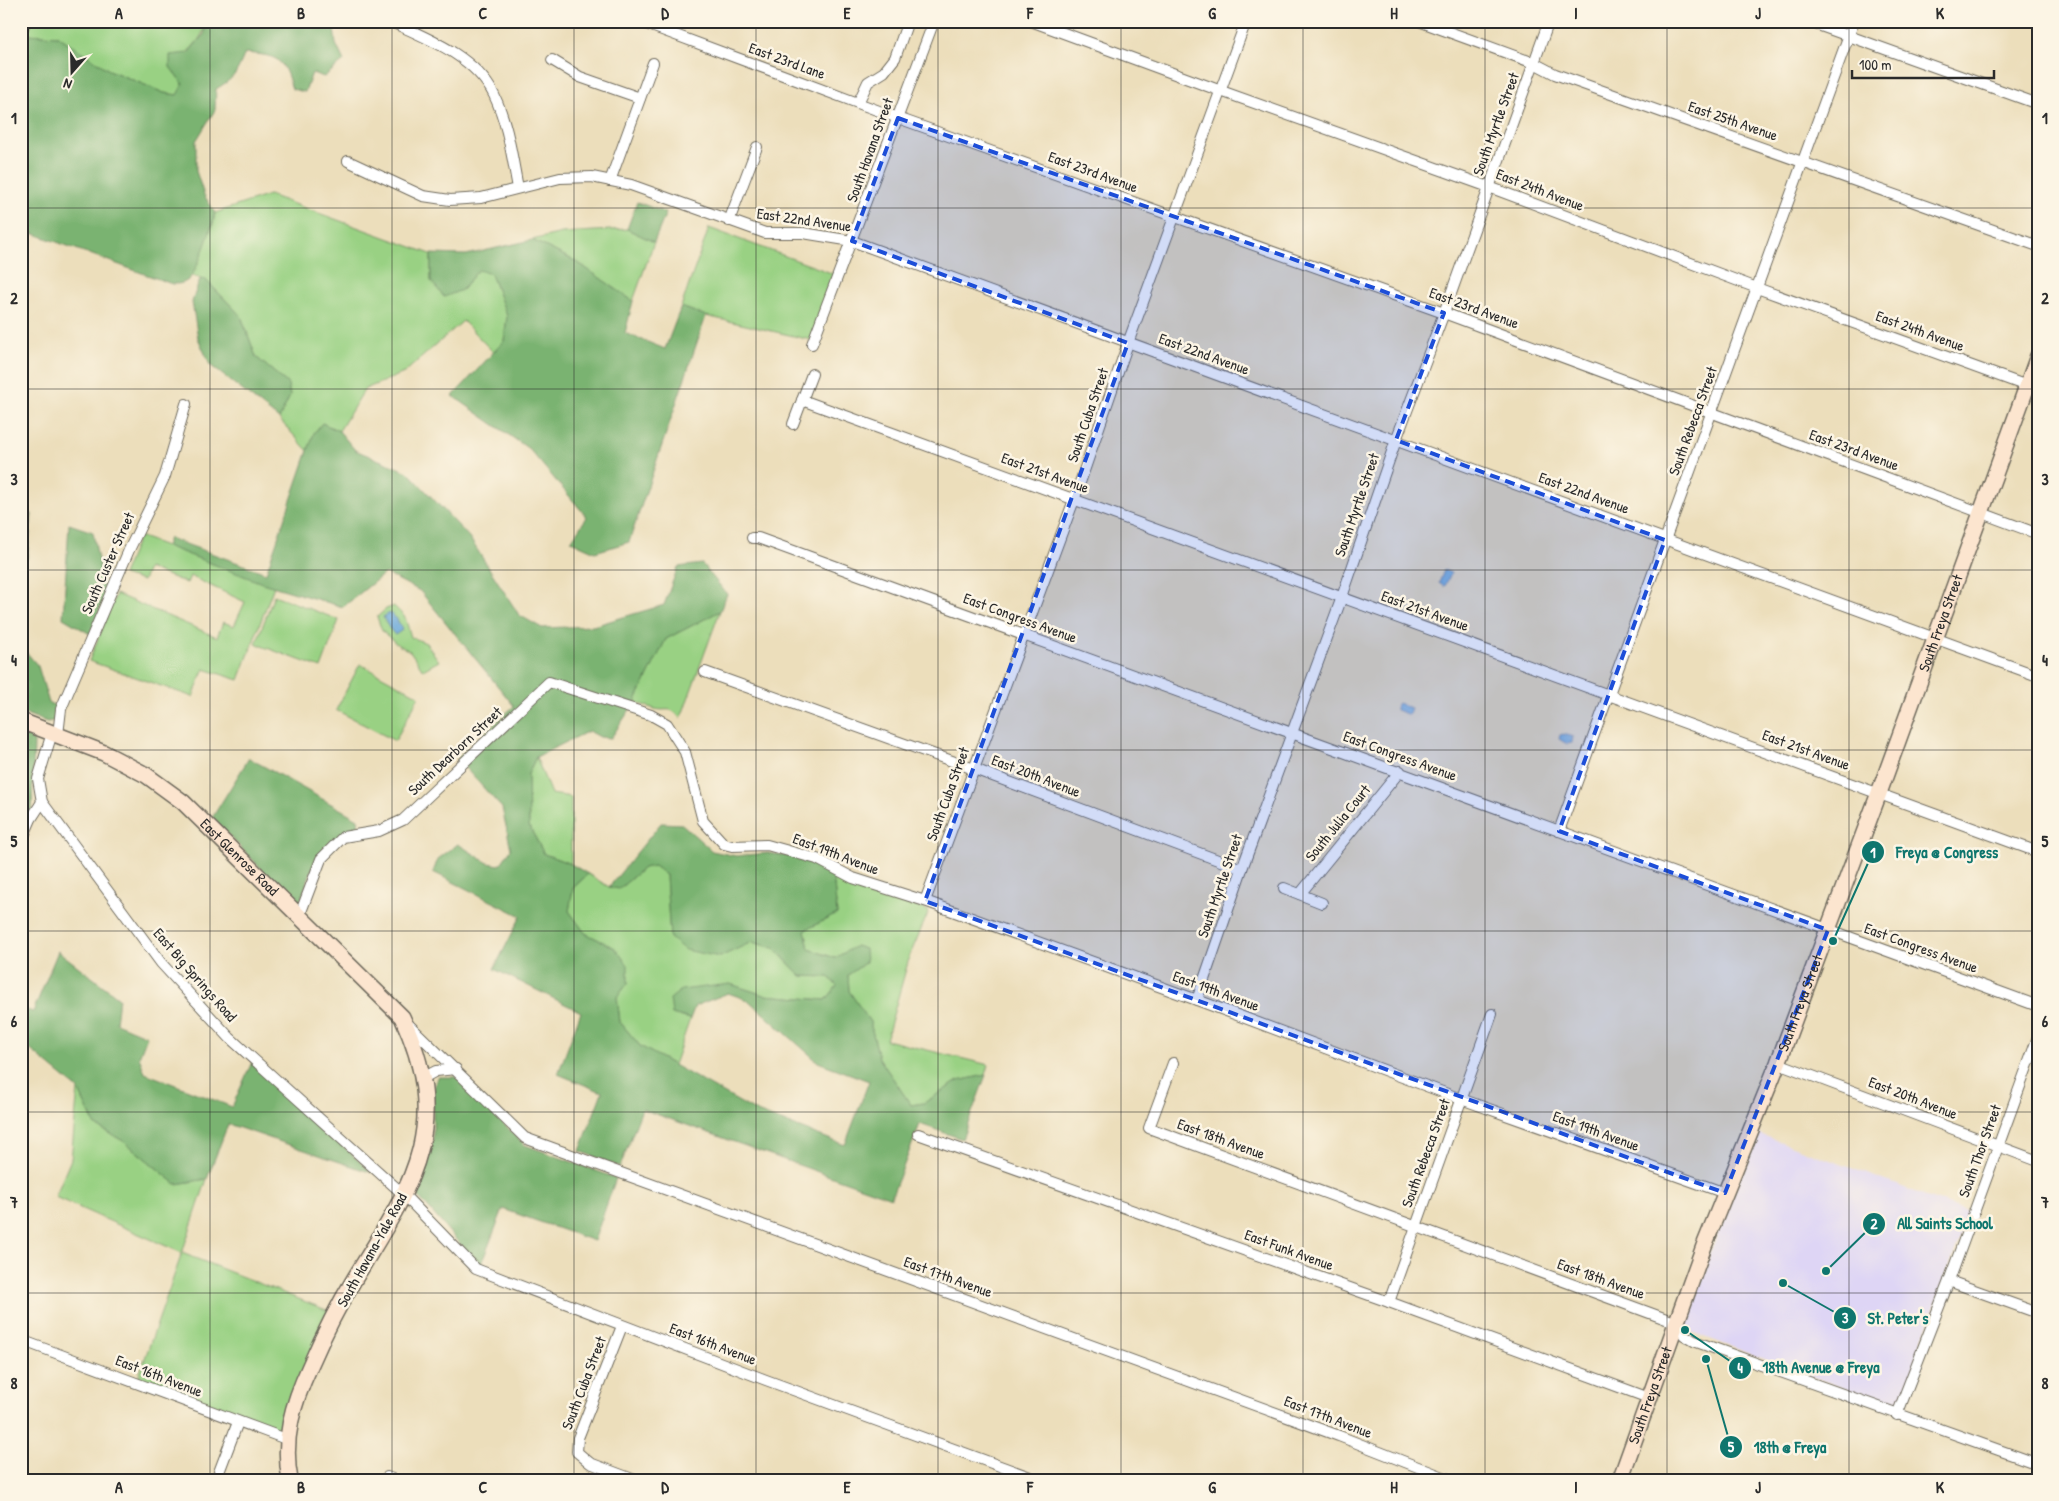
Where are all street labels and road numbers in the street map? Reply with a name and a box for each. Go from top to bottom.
street label: East 23rd Lane [746,37,828,84]
street label: South Myrtle Street [1467,69,1524,178]
street label: South Havana Street [841,94,898,205]
street label: East 25th Avenue [1686,95,1781,146]
street label: East 23rd Avenue [1046,146,1141,197]
street label: East 24th Avenue [1493,163,1587,216]
street label: East 22nd Avenue [756,202,853,237]
street label: East 23rd Avenue [1427,282,1522,333]
street label: East 24th Avenue [1873,305,1967,356]
street label: East 22nd Avenue [1156,327,1252,380]
street label: South Rebecca Street [1663,363,1722,478]
street label: South Cuba Street [1062,364,1114,465]
street label: East 23rd Avenue [1807,424,1902,475]
street label: East 21st Avenue [998,447,1092,498]
street label: South Myrtle Street [1329,449,1384,559]
street label: East 22nd Avenue [1536,466,1632,519]
street label: South Custer Street [76,508,140,617]
street label: South Freya Street [1913,571,1968,675]
street label: East 21st Avenue [1378,585,1472,636]
street label: East Congress Avenue [960,587,1080,648]
street label: South Dearborn Street [403,701,507,800]
street label: East 21st Avenue [1759,724,1853,775]
street label: East Congress Avenue [1340,725,1460,786]
street label: South Cuba Street [921,743,975,844]
street label: East 20th Avenue [989,749,1084,802]
street label: South Julia Court [1300,779,1376,866]
street label: East Glenrose Road [196,813,284,900]
street label: East 19th Avenue [790,827,882,880]
street label: South Myrtle Street [1192,830,1247,940]
street label: East Congress Avenue [1861,917,1981,978]
street label: East Big Springs Road [149,923,242,1026]
street label: South Freya Street [1772,951,1828,1054]
street label: East 19th Avenue [1170,965,1262,1016]
street label: East 20th Avenue [1866,1071,1961,1124]
street label: South Rebecca Street [1396,1095,1455,1210]
street label: South Thor Street [1953,1101,2006,1200]
street label: East 19th Avenue [1550,1105,1642,1156]
street label: East 18th Avenue [1174,1113,1268,1164]
street label: South Havana-Yale Road [331,1189,412,1311]
street label: East Funk Avenue [1242,1224,1336,1275]
street label: East 17th Avenue [901,1251,995,1302]
street label: East 18th Avenue [1554,1253,1648,1304]
street label: East 16th Avenue [667,1317,760,1370]
street label: South Cuba Street [556,1332,611,1433]
street label: South Freya Street [1623,1343,1677,1447]
street label: East 16th Avenue [113,1349,206,1402]
street label: East 17th Avenue [1281,1390,1375,1443]

